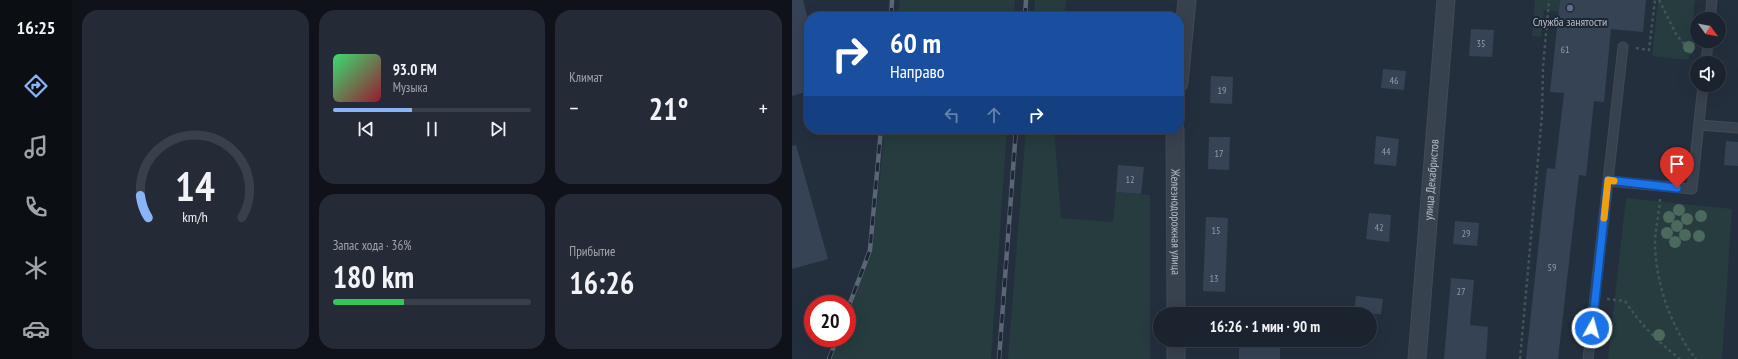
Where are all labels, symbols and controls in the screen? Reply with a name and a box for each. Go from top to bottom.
marker: Служба занятости [1565,3,1575,13]
north arrow [1690,12,1726,48]
map controls [1690,12,1726,92]
place label: Служба занятости [1533,14,1607,29]
text: 16:25 [17,16,55,39]
text: 60 m [890,24,941,61]
icon: right [824,28,876,80]
house number: 35 [1477,37,1486,50]
house number: 61 [1561,43,1570,56]
button: sound [1690,56,1726,92]
text: 93.0 FM [393,60,437,79]
text: Направо [890,60,945,83]
text: Климат [569,69,603,86]
icon: directions [22,72,50,100]
house number: 46 [1390,74,1399,87]
text: Музыка [393,79,428,96]
house number: 19 [1218,84,1227,97]
text: 21° [649,89,688,128]
text: − [569,94,578,122]
text: + [759,94,768,122]
icon: left [941,104,963,126]
icon: ahead [983,104,1005,126]
icon: right [1025,104,1047,126]
icon: previous [355,118,377,140]
icon: pause [421,118,443,140]
icon: next [487,118,509,140]
icon: music [22,133,50,161]
street label: улица Декабристов [1420,138,1442,221]
house number: 44 [1382,145,1391,158]
house number: 17 [1215,147,1224,160]
pin [1660,147,1694,188]
icon: arrive [1666,153,1688,175]
text: 14 [175,158,215,211]
street label: Железнодорожная улица [1168,168,1184,275]
house number: 12 [1126,173,1135,186]
icon: phone [22,193,50,221]
text: km/h [183,206,208,225]
house number: 42 [1375,221,1384,234]
house number: 15 [1212,224,1221,237]
house number: 29 [1462,227,1471,240]
text: Запас хода · 36% [333,237,412,254]
text: Прибытие [569,243,615,260]
icon: climate [22,254,50,282]
text: 180 km [333,257,414,296]
house number: 59 [1548,261,1557,274]
text: 16:26 [569,263,634,302]
house number: 13 [1210,272,1219,285]
house number: 27 [1457,285,1466,298]
speed limit sign: 20 [804,295,856,347]
position arrow [1571,307,1613,349]
icon: car [22,315,50,343]
text: 16:26 · 1 мин · 90 m [1210,317,1320,336]

